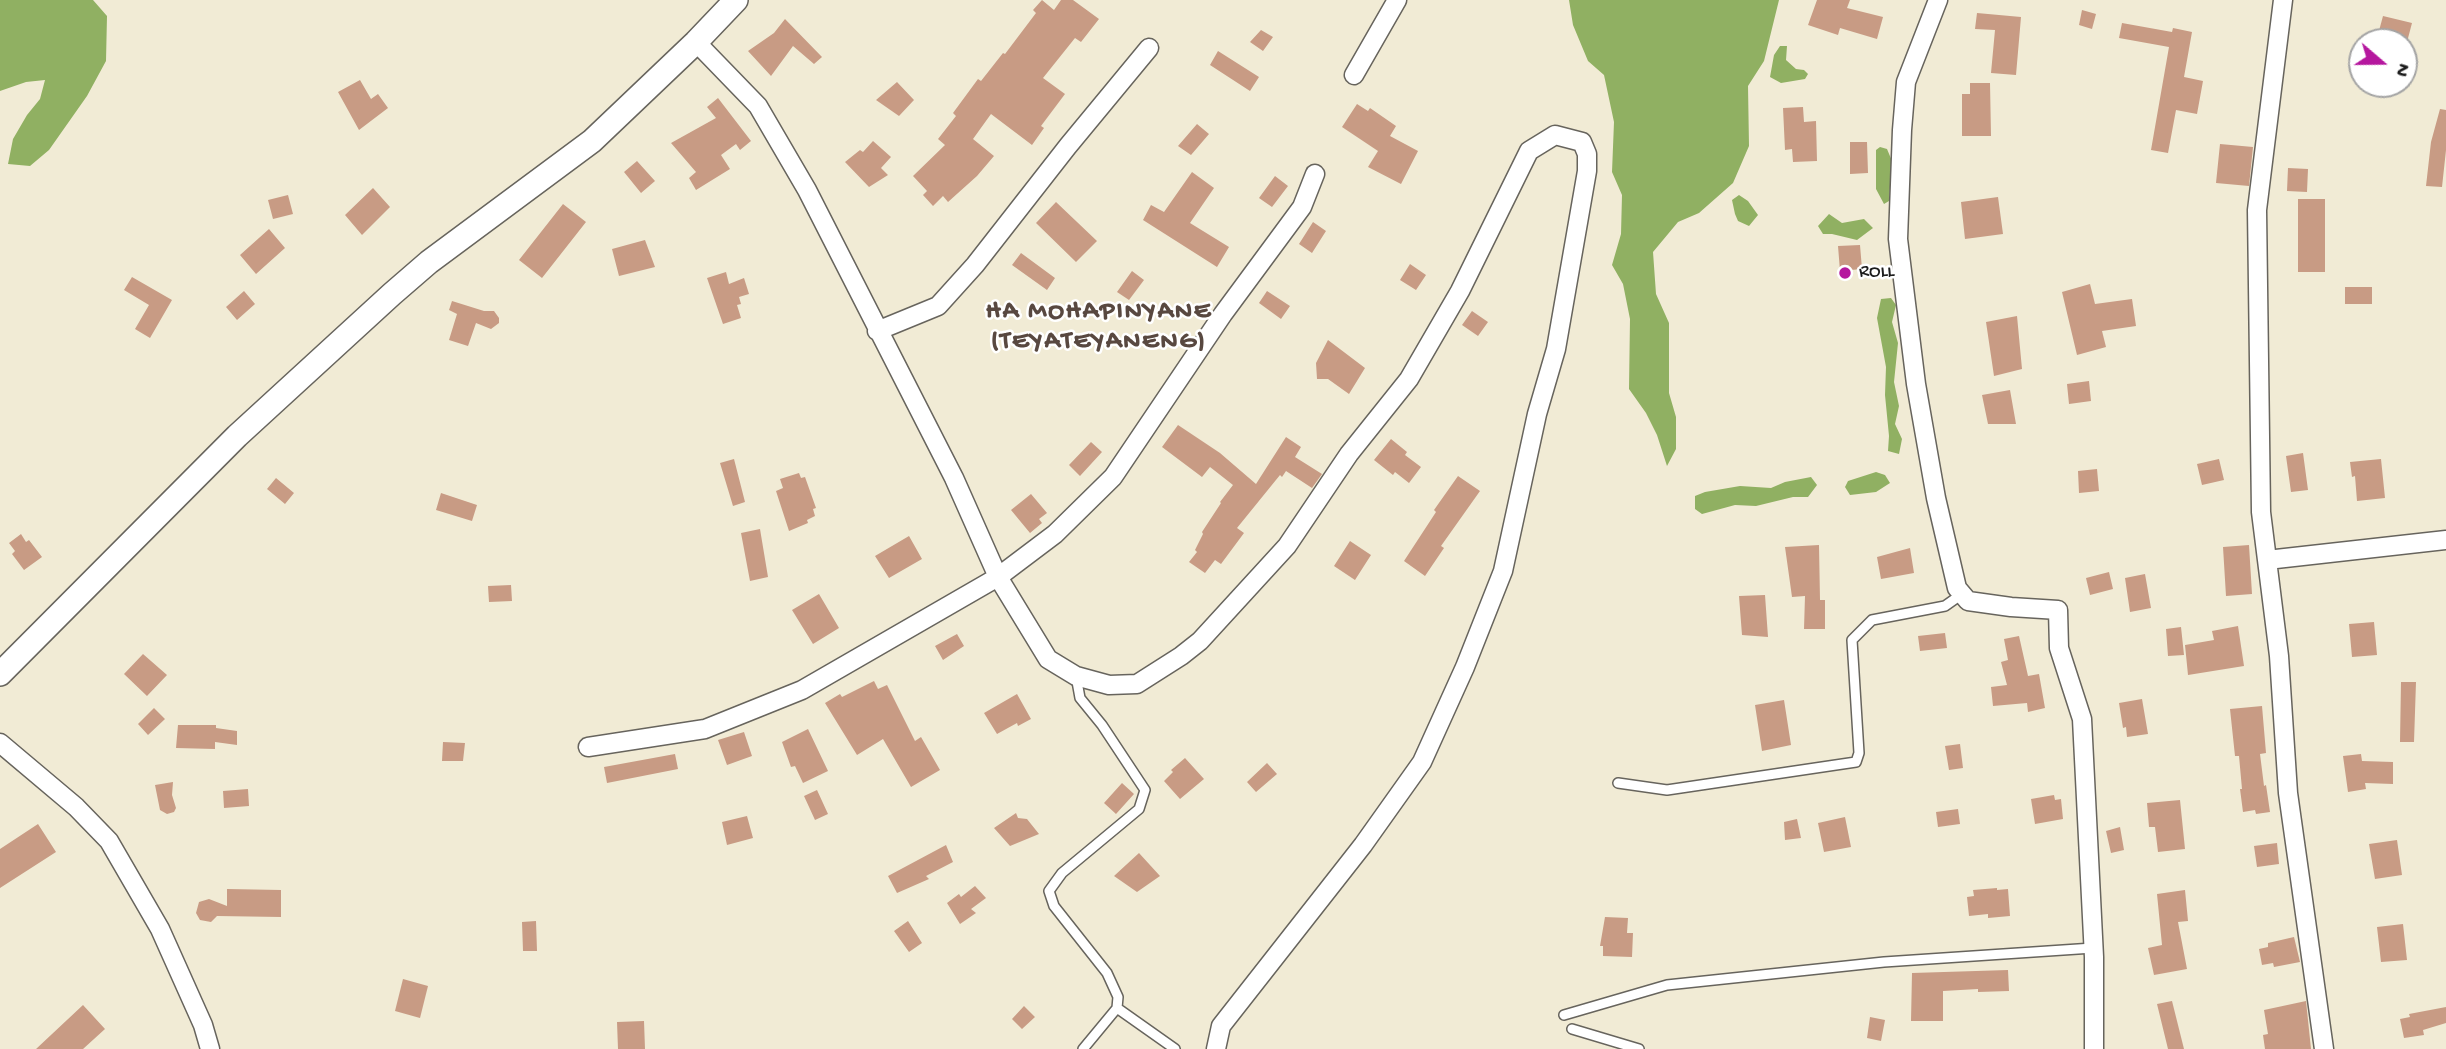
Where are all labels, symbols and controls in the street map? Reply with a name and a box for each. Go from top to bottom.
north arrow [2348,28,2418,98]
text: N [2388,60,2414,79]
place label: ROLL [1859,262,1894,284]
marker: ROLL [1837,265,1853,281]
district label: HA MOHAPINYANE (TEYATEYANENG) [988,297,1210,358]

